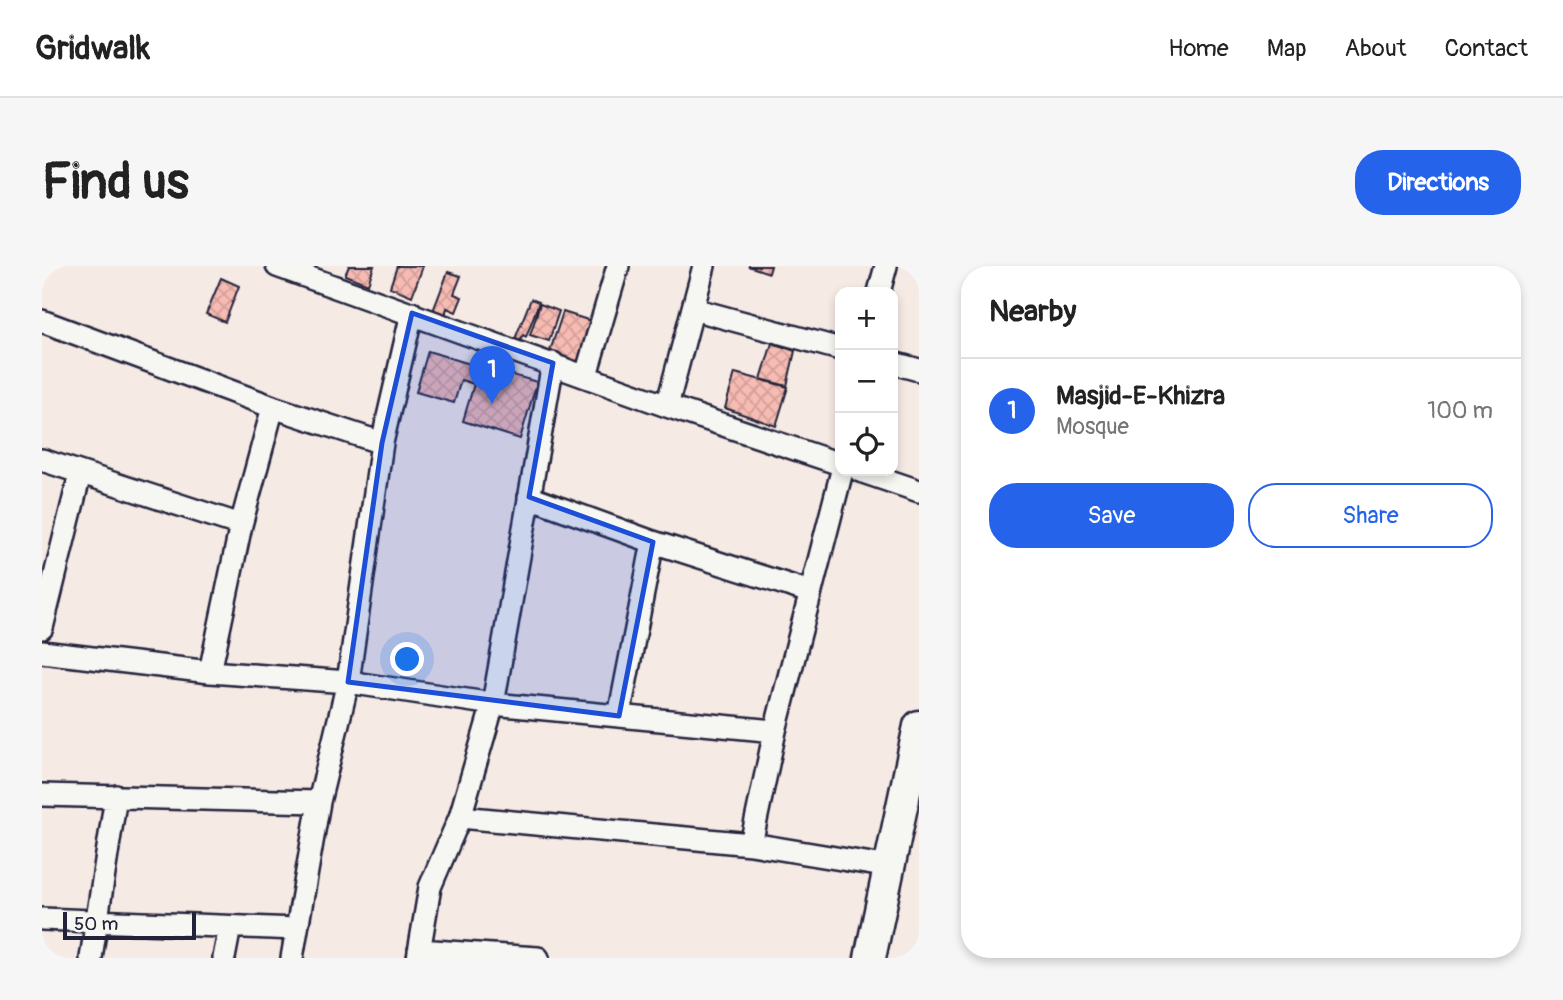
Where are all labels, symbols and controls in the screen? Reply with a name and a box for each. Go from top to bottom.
text: Gridwalk [35,28,150,69]
text: Home [1168,34,1229,63]
text: Map [1267,34,1307,63]
text: About [1345,34,1407,63]
text: Contact [1445,34,1528,63]
button: Directions [1355,150,1521,215]
text: Find us [42,152,189,213]
map controls [835,287,898,476]
button: + [835,287,898,350]
text: Nearby [989,293,1076,330]
pin: 1 [469,346,515,404]
button: − [835,350,898,413]
text: Masjid-E-Khizra [1056,380,1225,412]
text: 1 [1008,396,1017,425]
text: 100 m [1427,396,1493,425]
text: Mosque [1056,412,1129,441]
button: locate [835,413,898,476]
button: Save [989,483,1234,548]
button: Share [1248,483,1493,548]
your location [390,642,424,676]
scale bar [63,909,196,941]
text: 50 m [74,912,118,936]

